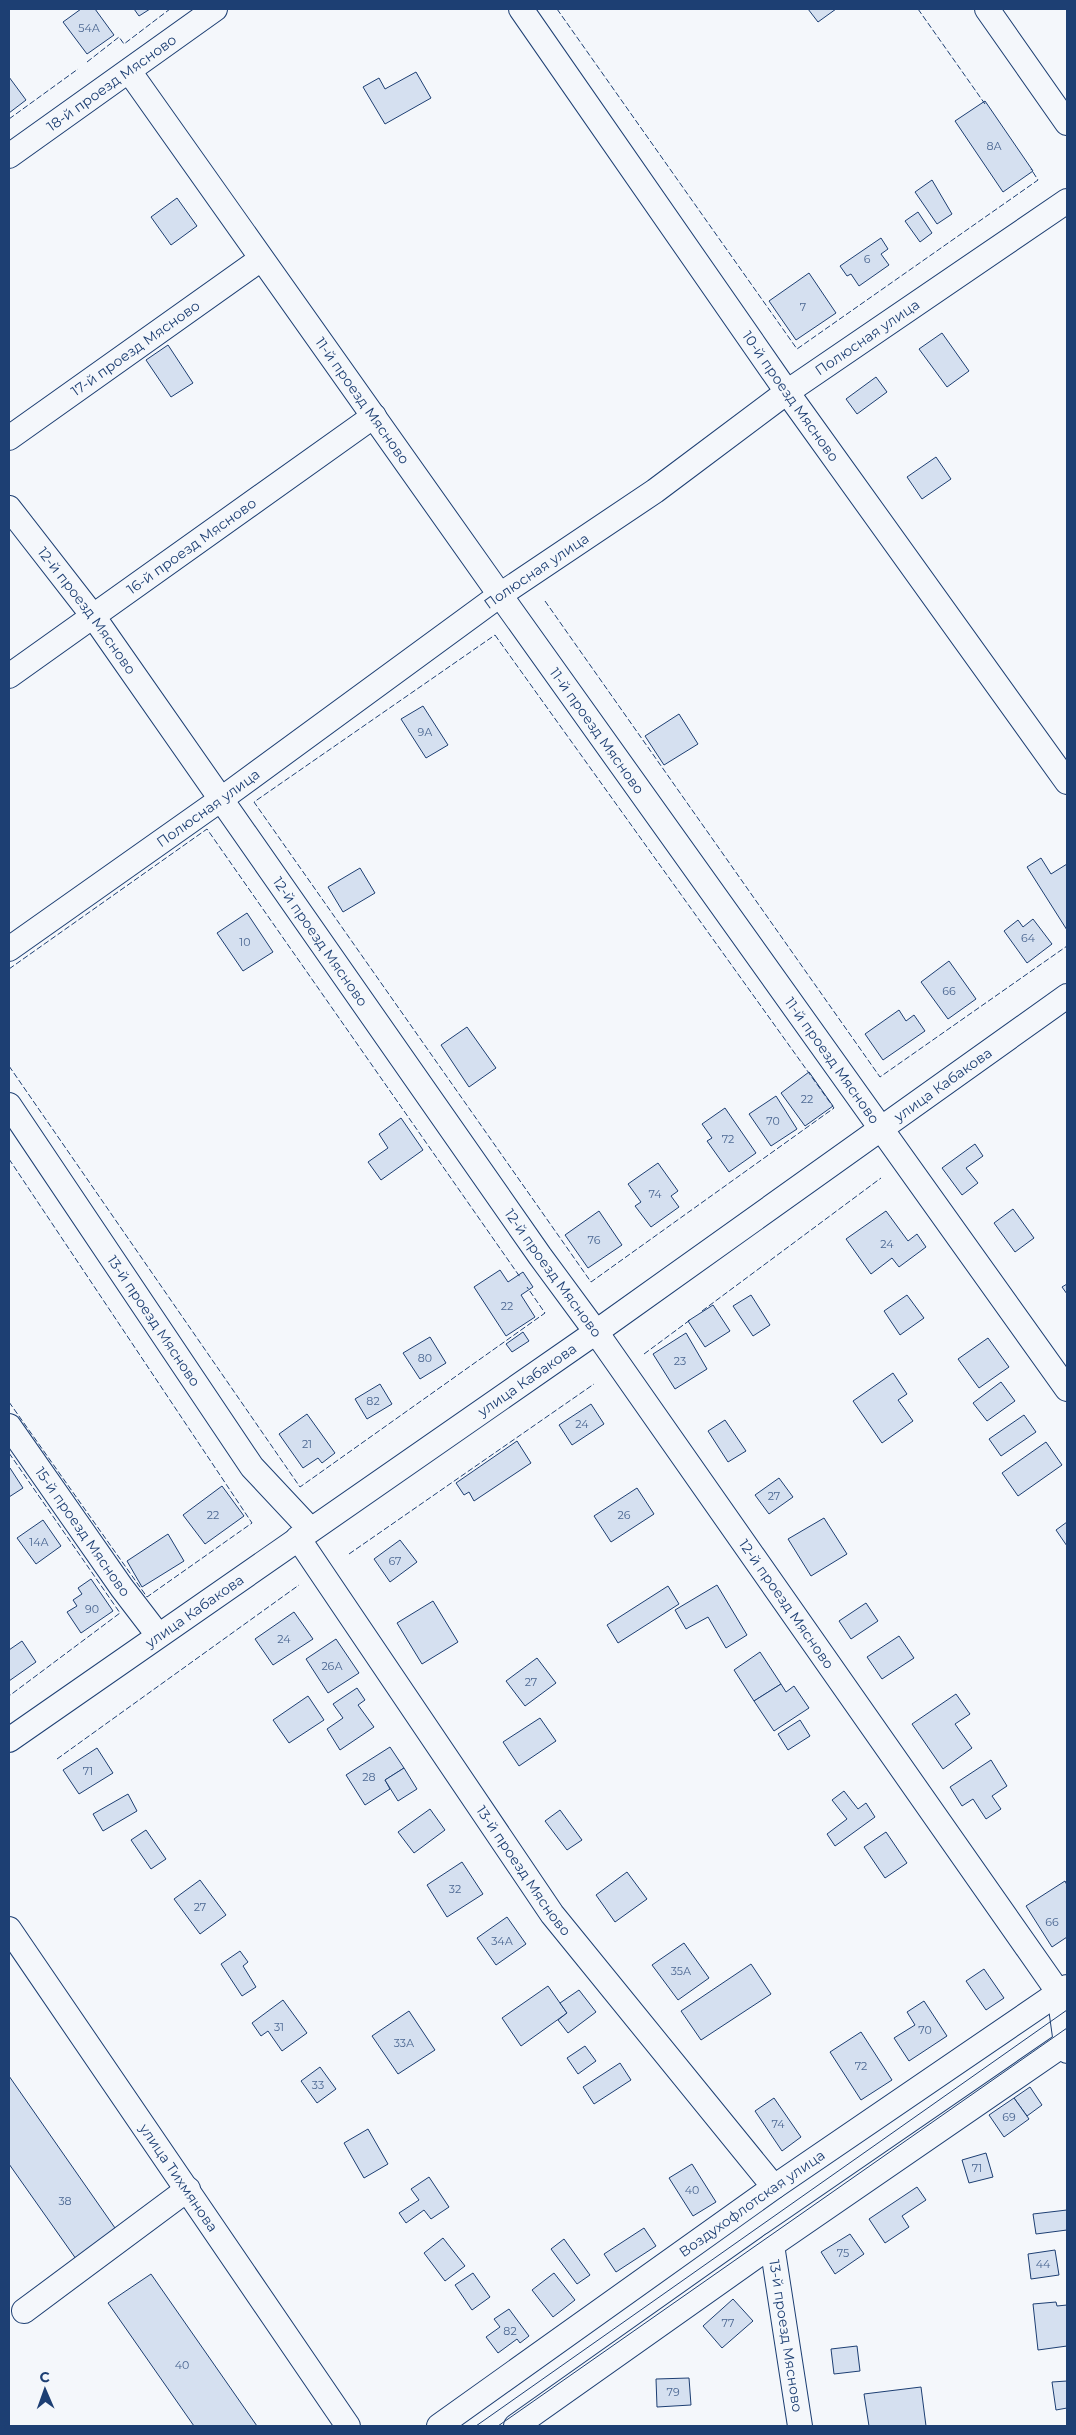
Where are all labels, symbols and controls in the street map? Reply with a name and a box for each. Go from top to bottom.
house number: 54А [78,21,101,35]
street label: 18-й проезд Мясново [43,30,180,135]
house number: 8А [986,139,1002,153]
house number: 6 [864,252,871,266]
street label: Полюсная улица [811,295,923,379]
street label: 17-й проезд Мясново [67,296,203,400]
house number: 7 [800,300,806,314]
street label: 10-й проезд Мясново [738,328,843,465]
street label: 11-й проезд Мясново [311,334,414,468]
street label: 16-й проезд Мясново [123,494,260,598]
street label: Полюсная улица [480,529,592,613]
street label: 12-й проезд Мясново [34,543,140,678]
street label: 11-й проезд Мясново [546,664,648,798]
house number: 9А [418,725,433,739]
street label: Полюсная улица [153,765,263,851]
street label: 12-й проезд Мясново [269,873,372,1010]
house number: 64 [1021,931,1036,945]
house number: 10 [239,935,251,949]
house number: 66 [942,984,956,998]
street label: 11-й проезд Мясново [781,994,884,1127]
street label: улица Кабакова [890,1043,995,1126]
house number: 22 [801,1092,813,1106]
house number: 70 [766,1114,780,1128]
house number: 72 [722,1132,734,1146]
house number: 74 [648,1187,662,1201]
street label: 12-й проезд Мясново [501,1205,606,1341]
house number: 76 [588,1233,601,1247]
house number: 24 [880,1237,894,1251]
street label: 13-й проезд Мясново [103,1252,204,1390]
house number: 22 [501,1299,513,1313]
street label: улица Кабакова [474,1339,580,1421]
house number: 80 [418,1351,432,1365]
house number: 23 [674,1354,686,1368]
house number: 82 [366,1394,380,1408]
house number: 24 [575,1417,589,1431]
house number: 21 [302,1437,312,1451]
street label: 15-й проезд Мясново [31,1463,134,1600]
house number: 27 [768,1489,780,1503]
house number: 22 [207,1508,219,1522]
house number: 26 [618,1508,631,1522]
house number: 14А [29,1535,50,1549]
street label: 12-й проезд Мясново [735,1536,838,1672]
house number: 67 [388,1554,402,1568]
street label: улица Кабакова [141,1571,247,1652]
house number: 90 [85,1602,99,1616]
house number: 24 [277,1632,291,1646]
house number: 26А [321,1659,343,1673]
house number: 27 [525,1675,537,1689]
house number: 71 [83,1764,93,1778]
house number: 28 [362,1770,376,1784]
street label: 13-й проезд Мясново [472,1802,575,1939]
house number: 32 [449,1882,461,1896]
house number: 27 [194,1900,206,1914]
house number: 66 [1045,1915,1059,1929]
house number: 34А [491,1934,514,1948]
house number: 35А [671,1964,692,1978]
house number: 31 [274,2020,284,2034]
house number: 70 [918,2023,932,2037]
house number: 33А [394,2036,415,2050]
house number: 72 [855,2059,867,2073]
house number: 33 [312,2078,324,2092]
house number: 69 [1002,2110,1016,2124]
house number: 74 [771,2117,785,2131]
street label: улица Тихмянова [135,2119,222,2235]
street label: Воздухофлотская улица [675,2146,828,2261]
house number: 71 [972,2161,982,2175]
house number: 40 [685,2183,699,2197]
house number: 38 [58,2194,72,2208]
house number: 75 [837,2246,849,2260]
house number: 44 [1036,2257,1051,2271]
street label: 13-й проезд Мясново [765,2258,807,2414]
house number: 77 [722,2316,734,2330]
house number: 82 [503,2324,517,2338]
house number: 40 [175,2358,189,2372]
north arrow [20,2365,70,2415]
text: С [39,2368,50,2386]
house number: 79 [666,2385,680,2399]

